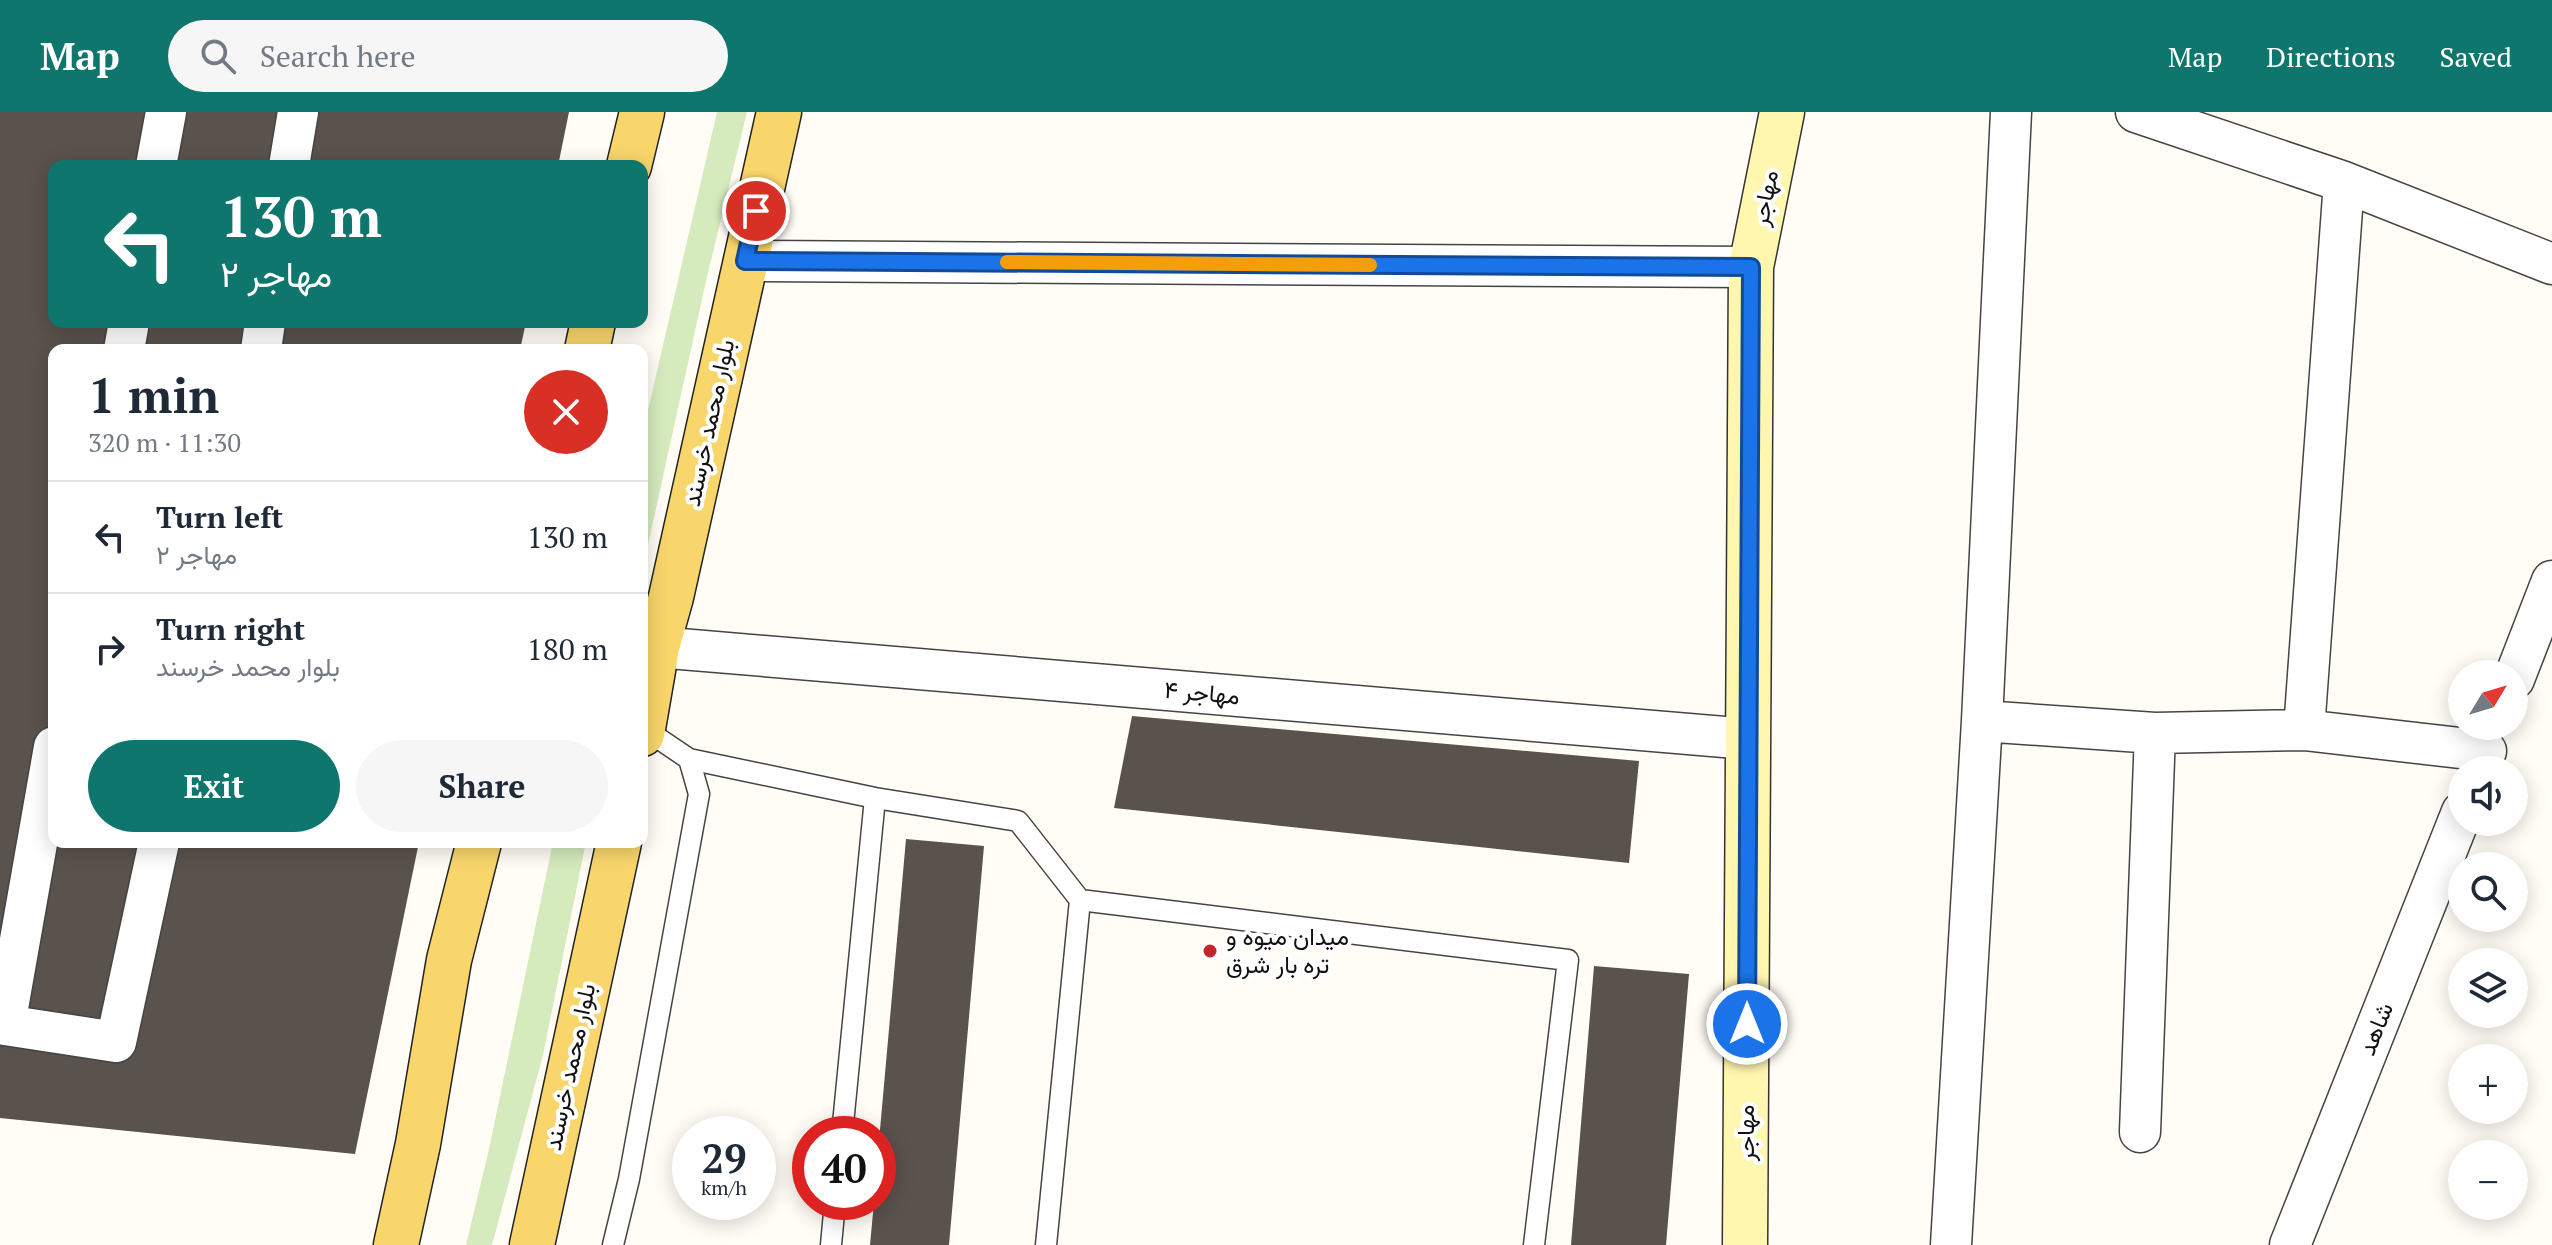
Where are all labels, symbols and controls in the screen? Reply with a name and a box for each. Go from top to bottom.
search box [168,20,728,92]
text: Map [40,31,120,81]
icon: search [196,34,240,78]
text: Search here [260,36,416,76]
text: Map [2168,38,2222,75]
text: Directions [2266,38,2396,75]
text: Saved [2440,38,2512,75]
street label: مهاجر [1743,167,1785,230]
pin [722,177,790,245]
text: 130 m [220,179,382,253]
icon: arrive [734,189,778,233]
icon: left [88,192,192,296]
text: مهاجر ۲ [220,250,332,297]
street label: بلوار محمد خرسند [675,336,741,509]
text: 1 min [88,363,219,427]
button: close [524,370,608,454]
text: 320 m · 11:30 [88,425,241,459]
text: Turn left [156,497,283,537]
icon: left [88,515,132,559]
text: 130 m [527,517,608,557]
text: مهاجر ۲ [156,537,237,571]
text: Turn right [156,609,305,649]
icon: right [88,627,132,671]
text: 180 m [527,629,608,669]
text: بلوار محمد خرسند [156,649,340,683]
north arrow [2448,660,2528,740]
map controls [2448,660,2528,1220]
street label: مهاجر ۴ [1163,673,1241,711]
button: Exit [88,740,340,832]
button: Share [356,740,608,832]
button: sound [2448,756,2528,836]
button: search [2448,852,2528,932]
place label: میدان میوه و تره بار شرق [1226,920,1349,980]
marker: میدان میوه و تره بار شرق [1201,942,1219,960]
button: layers [2448,948,2528,1028]
street label: بلوار محمد خرسند [536,980,602,1153]
position arrow [1705,982,1789,1066]
street label: شاهد [2350,997,2400,1060]
button: + [2448,1044,2528,1124]
street label: مهاجر [1729,1105,1761,1162]
speed limit sign: 40 [792,1116,896,1220]
text: 29 [701,1131,747,1184]
button: − [2448,1140,2528,1220]
text: km/h [701,1174,747,1201]

